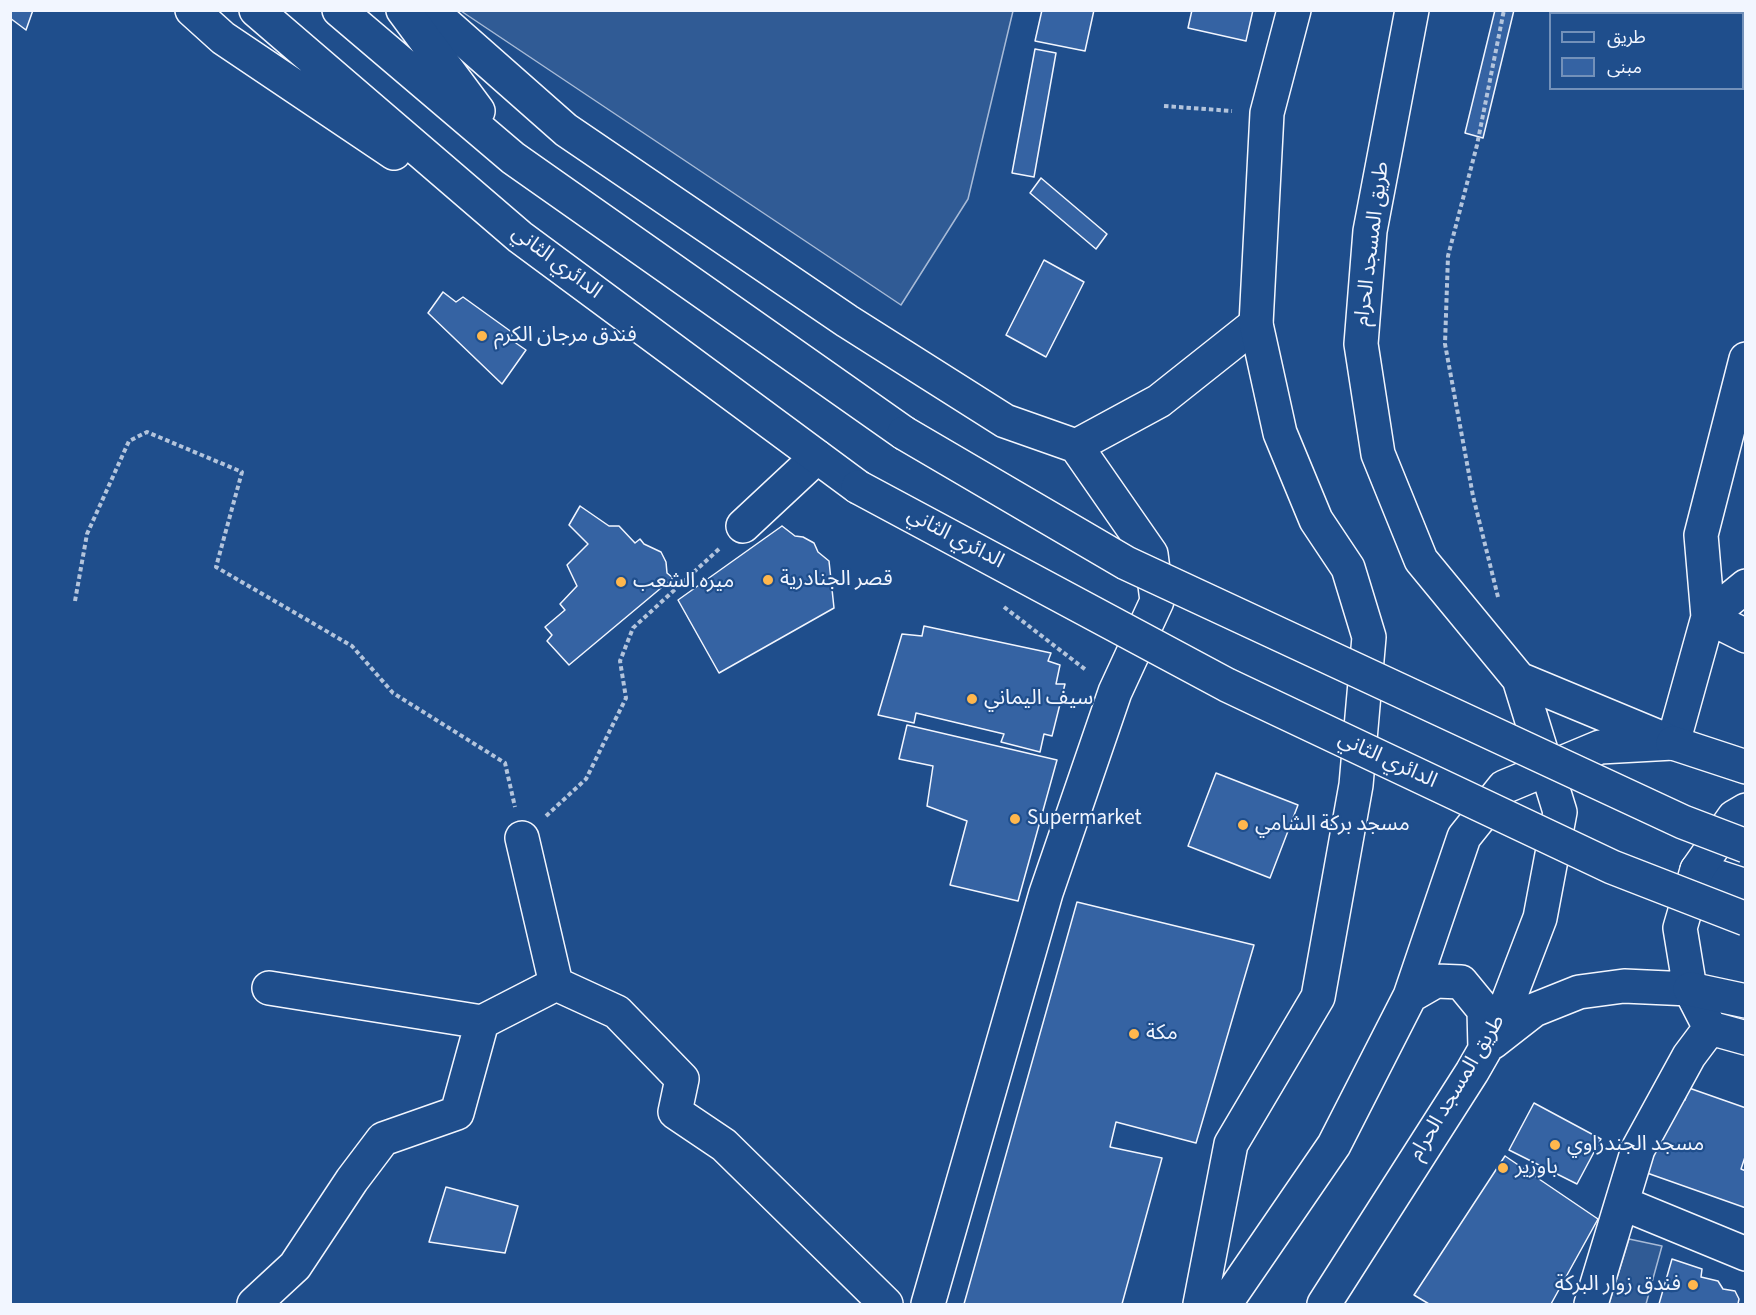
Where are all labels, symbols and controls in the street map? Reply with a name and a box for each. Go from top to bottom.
legend [1549,12,1744,90]
text: طريق [1607,25,1646,50]
text: مبنى [1607,55,1642,80]
street label: طريق المسجد الحرام [1350,160,1396,328]
street label: الدائري الثاني [506,221,606,305]
place label: فندق مرجان الكرم [494,323,637,349]
marker: فندق مرجان الكرم [475,329,489,343]
street label: الدائري الثاني [902,503,1008,575]
place label: قصر الجنادرية [780,567,893,593]
place label: ميره الشعب [633,569,734,595]
marker: قصر الجنادرية [761,573,775,587]
marker: ميره الشعب [614,575,628,589]
place label: سيف اليماني [984,686,1093,712]
marker: سيف اليماني [965,692,979,706]
street label: الدائري الثاني [1334,727,1440,795]
place label: Supermarket [1027,806,1142,832]
marker: Supermarket [1008,812,1022,826]
place label: مسجد بركة الشامي [1255,812,1410,838]
marker: مسجد بركة الشامي [1236,818,1250,832]
street label: طريق المسجد الحرام [1405,1011,1511,1165]
place label: مكة [1146,1021,1178,1047]
marker: مكة [1127,1027,1141,1041]
place label: مسجد الجندراوي [1567,1132,1704,1158]
marker: مسجد الجندراوي [1548,1138,1562,1152]
place label: باوزير [1515,1155,1558,1181]
marker: باوزير [1496,1161,1510,1175]
place label: فندق زوار البركة [1555,1272,1681,1298]
marker: فندق زوار البركة [1686,1278,1700,1292]

